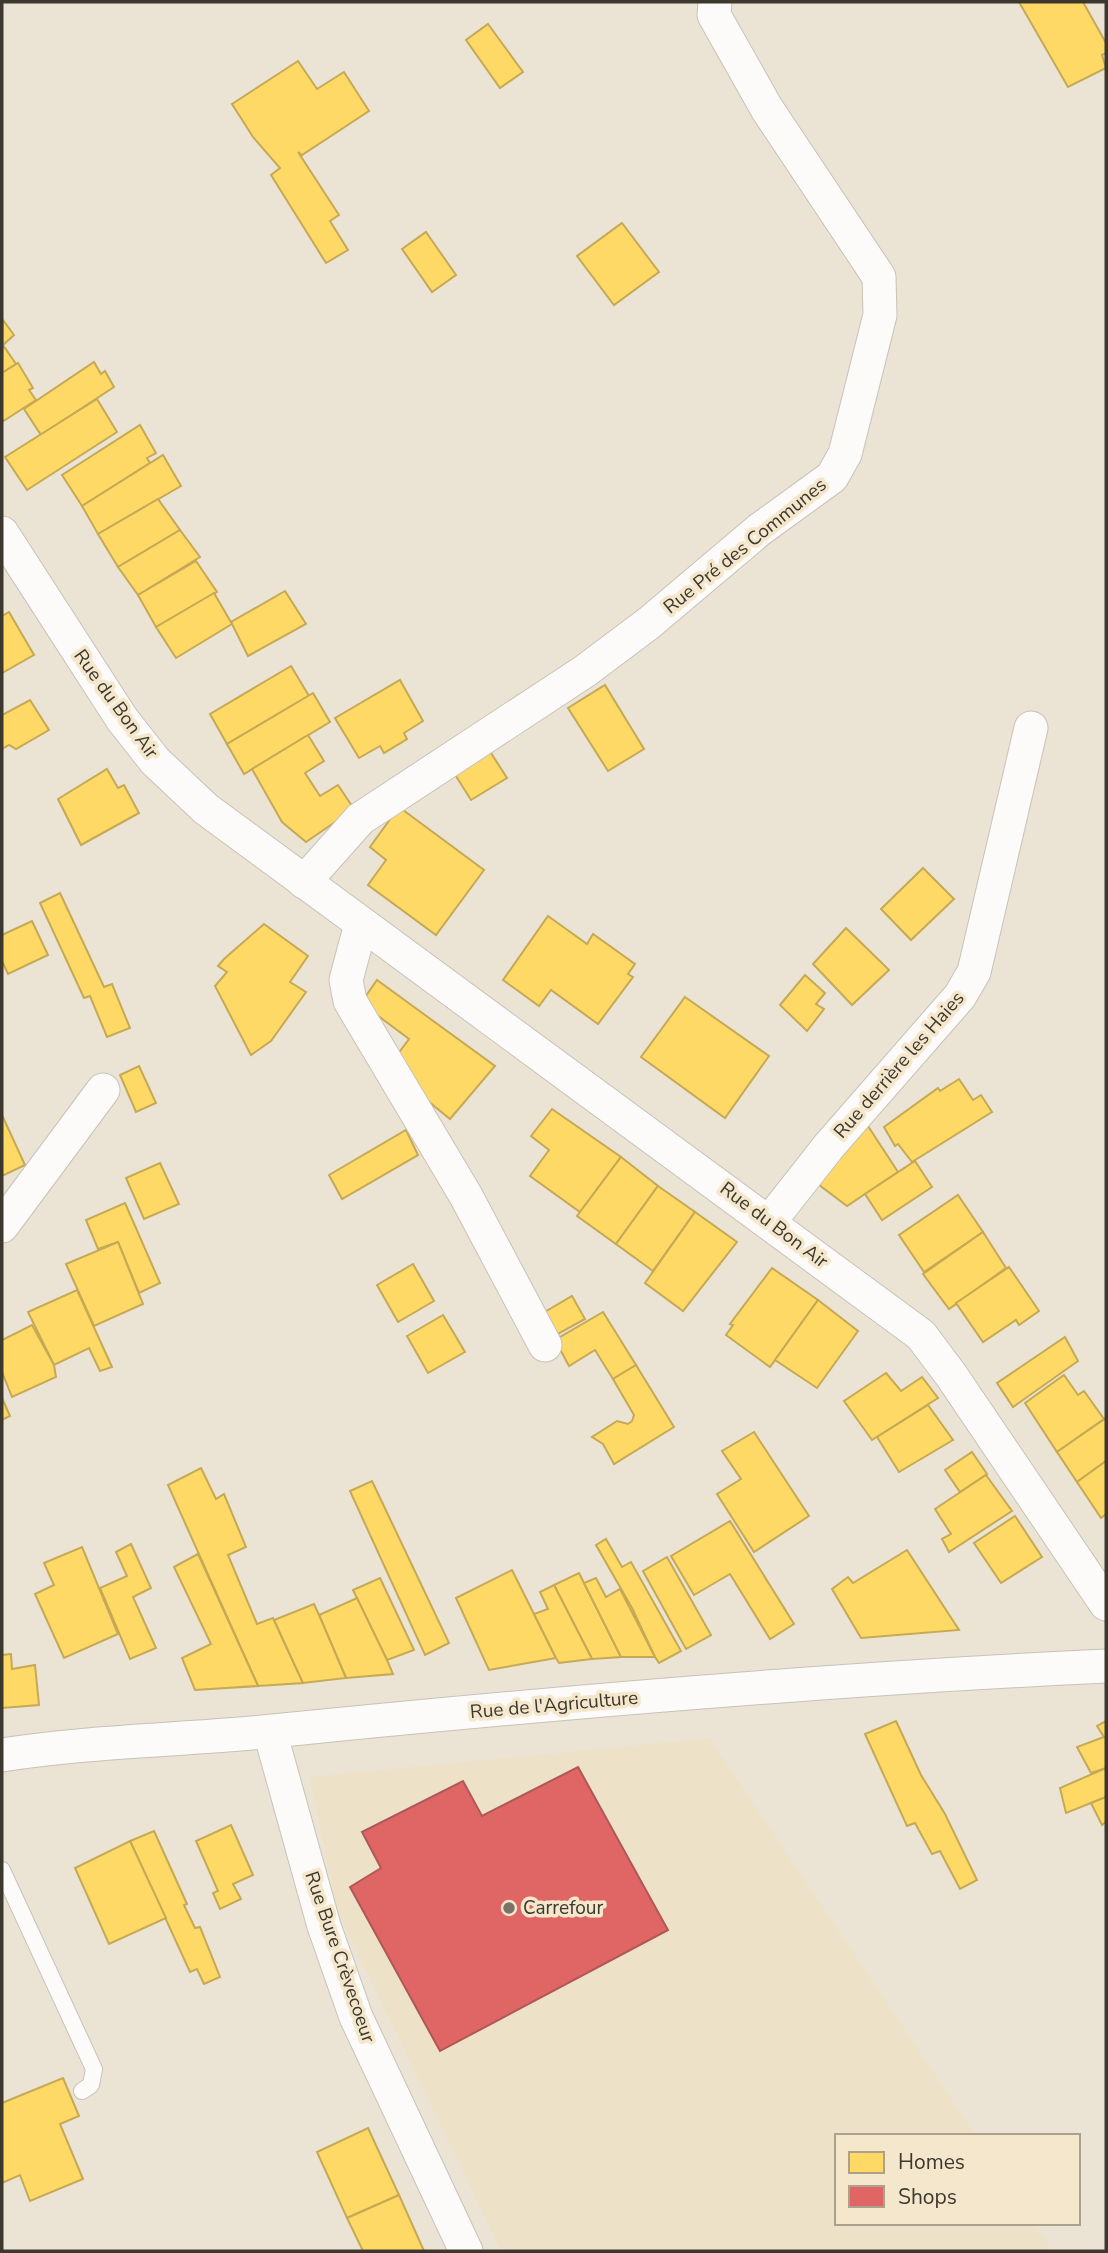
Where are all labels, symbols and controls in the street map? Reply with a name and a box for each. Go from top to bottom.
street label: Rue Pré des Communes [658,472,832,620]
street label: Rue du Bon Air [68,644,165,764]
street label: Rue derrière les Haies [828,986,970,1144]
street label: Rue du Bon Air [715,1176,834,1274]
street label: Rue de l'Agriculture [469,1685,639,1725]
street label: Rue Bure Crèvecoeur [298,1868,382,2046]
place label: Carrefour [523,1895,603,1921]
marker: Carrefour [501,1900,517,1916]
legend [835,2134,1080,2225]
text: Homes [898,2148,965,2176]
text: Shops [898,2183,957,2211]

